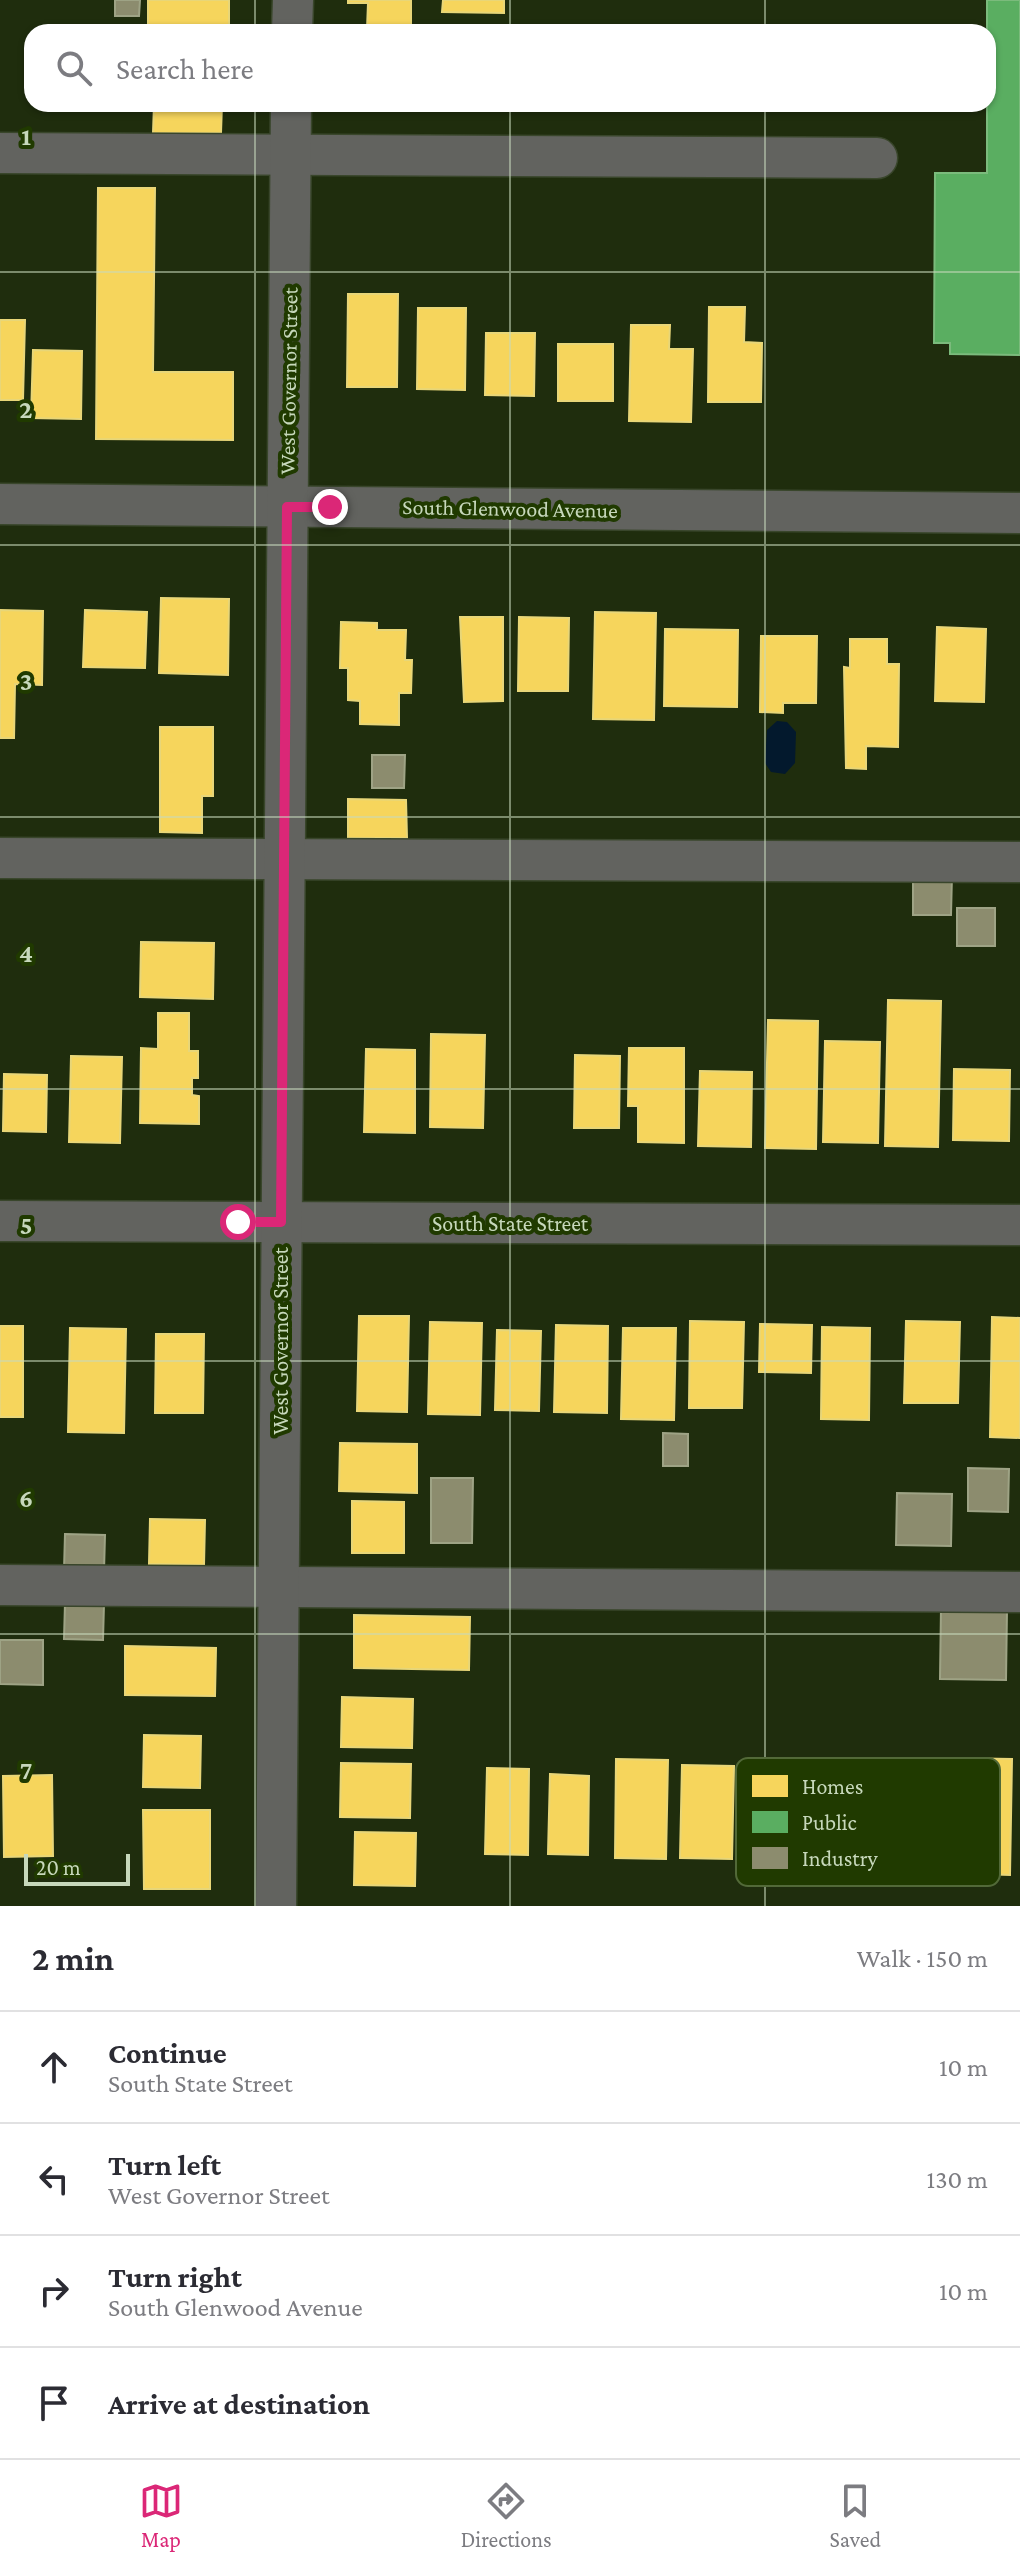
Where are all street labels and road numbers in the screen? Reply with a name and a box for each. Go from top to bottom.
street label: West Governor Street [274,286,303,475]
street label: South Glenwood Avenue [402,494,618,523]
street label: South State Street [432,1211,589,1236]
street label: West Governor Street [268,1247,293,1435]

